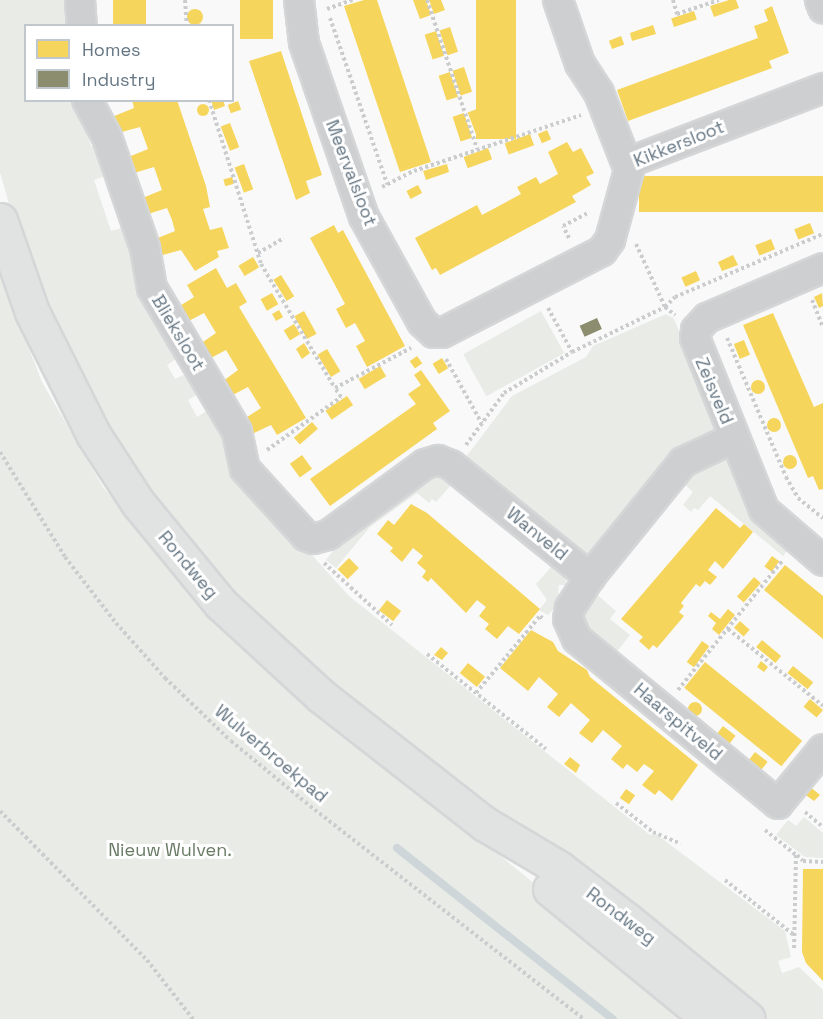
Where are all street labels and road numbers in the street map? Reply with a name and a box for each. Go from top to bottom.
street label: Kikkersloot [631,116,727,172]
street label: Meervalsloot [321,117,381,229]
street label: Blieksloot [147,291,209,375]
street label: Zeisveld [690,354,738,428]
street label: Wanveld [502,503,572,565]
street label: Rondweg [154,527,222,603]
street label: Haarspitveld [629,679,727,765]
street label: Wulverbroekpad [210,701,332,807]
street label: Rondweg [582,883,660,949]

